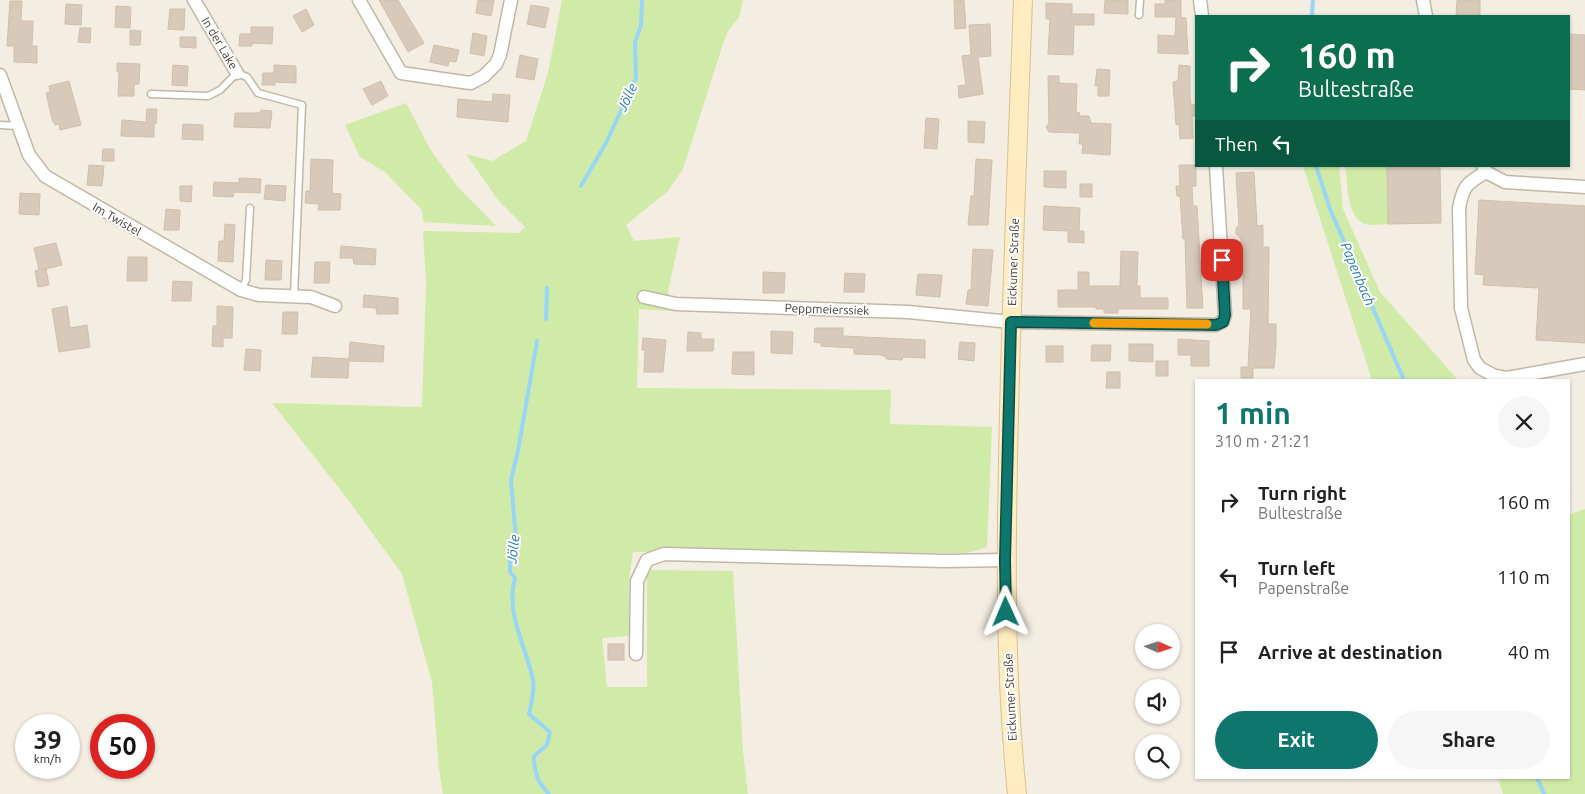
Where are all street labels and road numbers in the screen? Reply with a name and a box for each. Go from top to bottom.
street label: In der Lake [199,15,241,71]
street label: Im Twistel [90,200,144,238]
street label: Eickumer Straße [1005,218,1021,306]
street label: Peppmeierssiek [784,301,870,317]
street label: Eickumer Straße [1001,653,1019,741]

